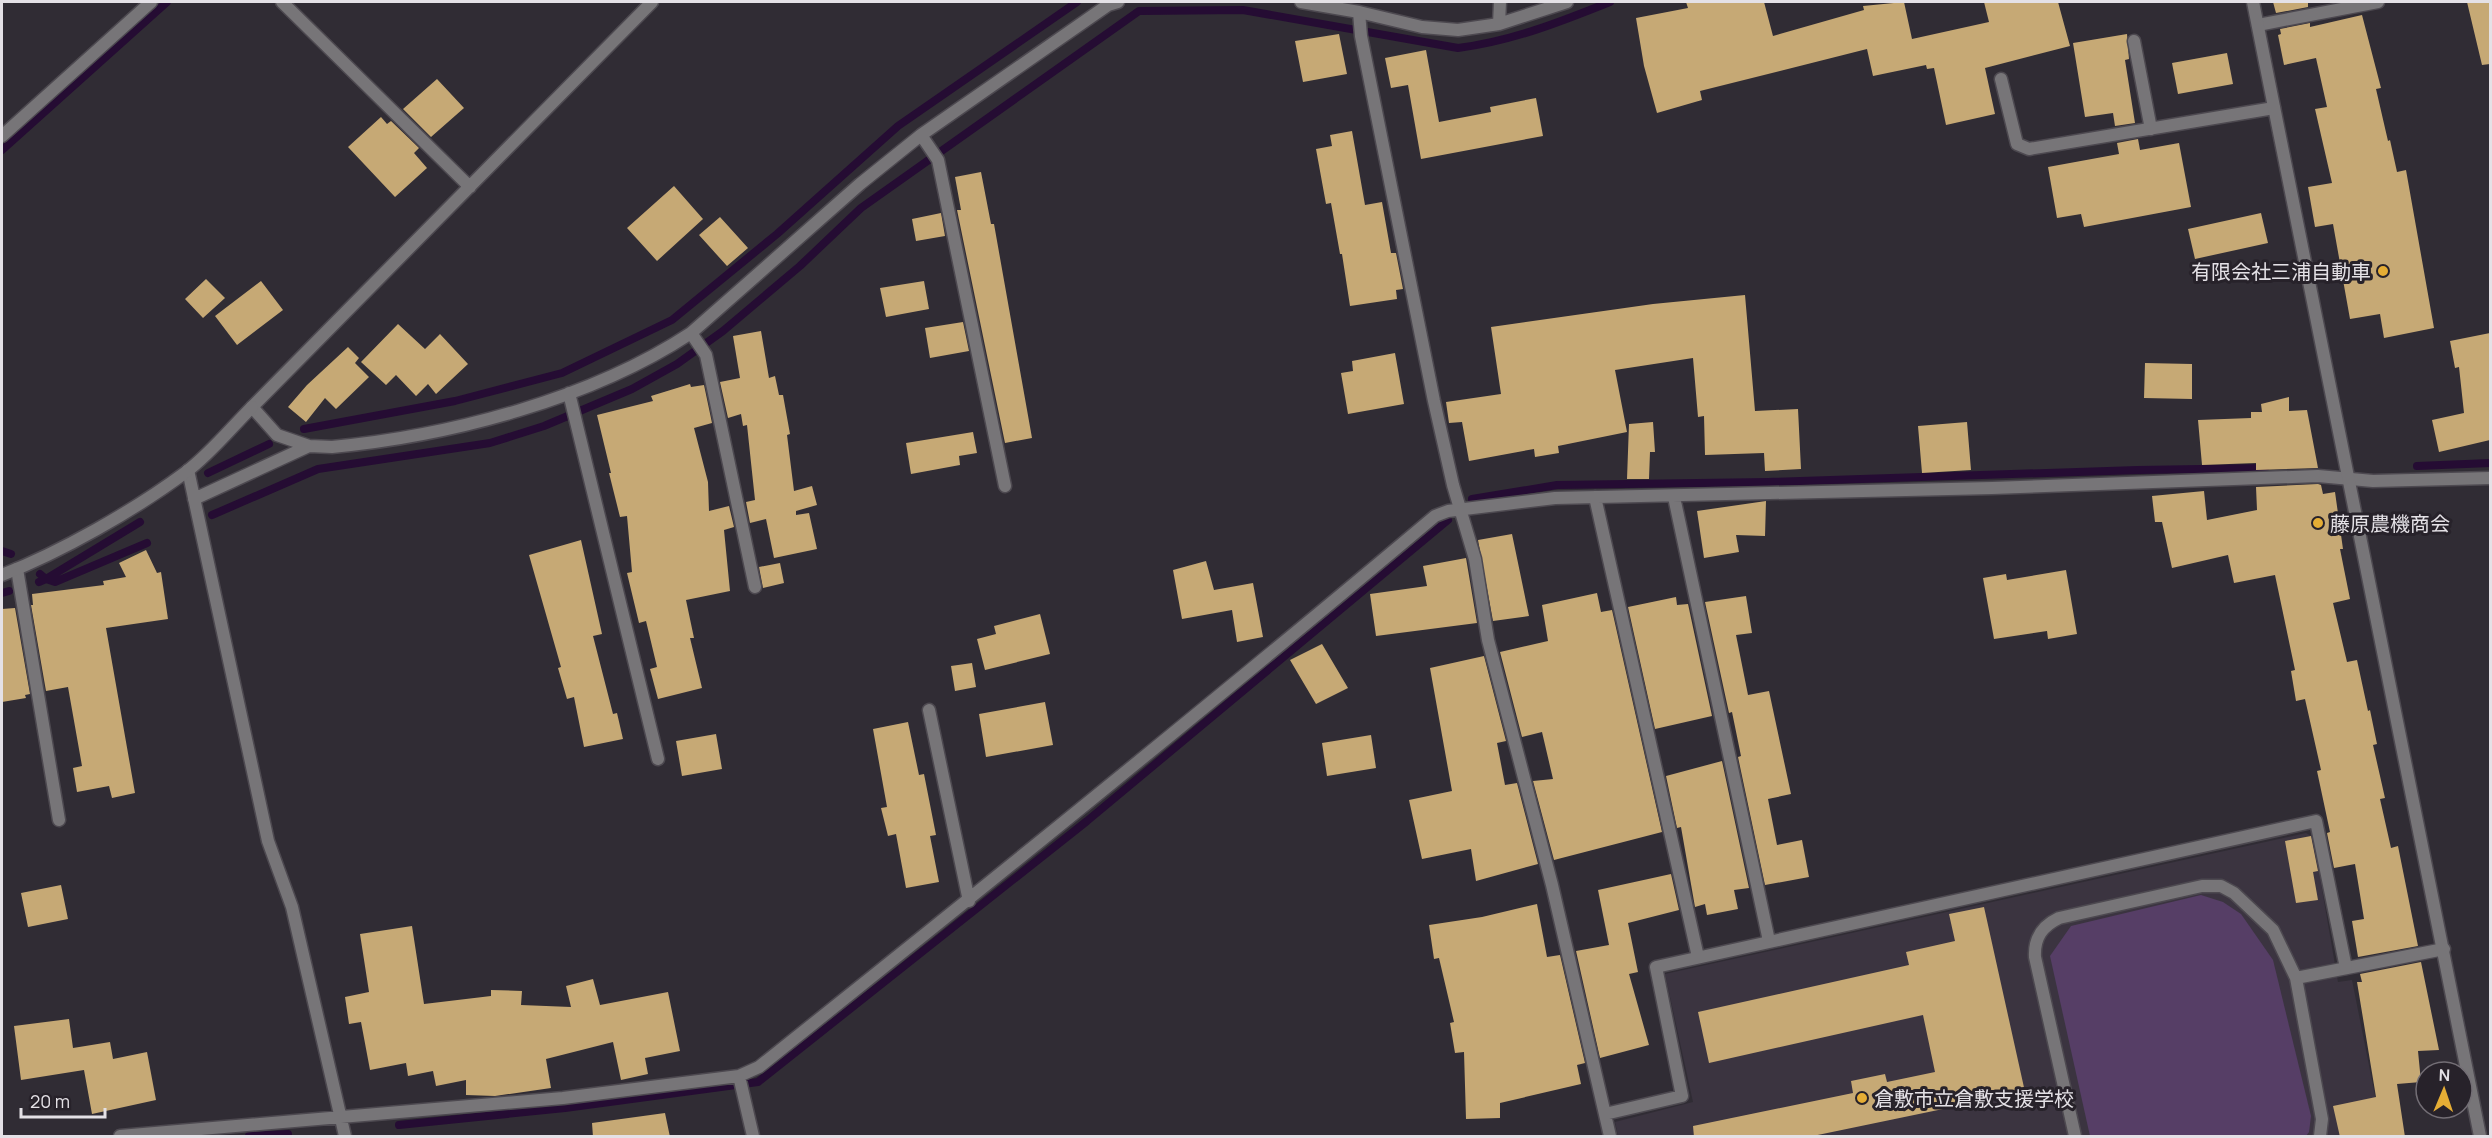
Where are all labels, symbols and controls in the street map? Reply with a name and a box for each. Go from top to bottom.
place label: 有限会社三浦自動車 [2191,258,2371,285]
marker: 有限会社三浦自動車 [2376,264,2390,278]
place label: 藤原農機商会 [2330,510,2450,537]
marker: 藤原農機商会 [2311,516,2325,530]
north arrow [2414,1060,2474,1120]
text: N [2438,1064,2451,1086]
scale bar [21,1081,105,1119]
place label: 倉敷市立倉敷支援学校 [1874,1085,2074,1112]
text: 20 m [30,1089,70,1113]
marker: 倉敷市立倉敷支援学校 [1855,1091,1869,1105]

